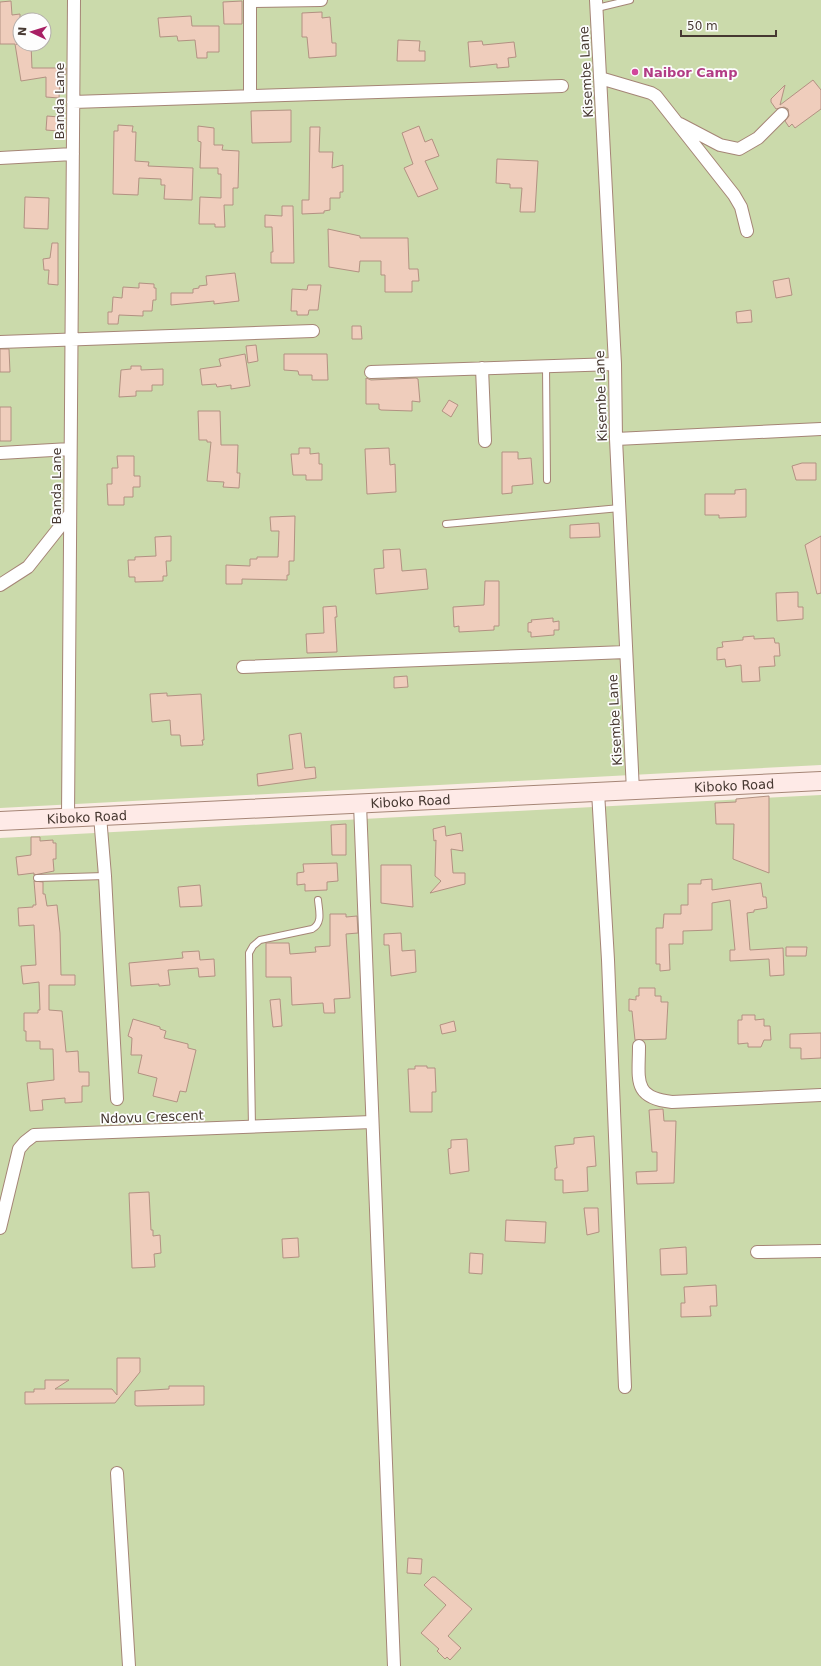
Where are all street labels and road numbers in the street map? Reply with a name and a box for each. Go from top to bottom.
street label: Kisembe Lane [576,26,596,118]
street label: Banda Lane [52,63,67,139]
street label: Kisembe Lane [592,350,610,442]
street label: Banda Lane [49,448,64,524]
street label: Kisembe Lane [605,674,625,766]
street label: Kiboko Road [694,776,775,795]
street label: Kiboko Road [370,792,451,810]
street label: Kiboko Road [46,807,127,826]
street label: Ndovu Crescent [100,1108,204,1126]

